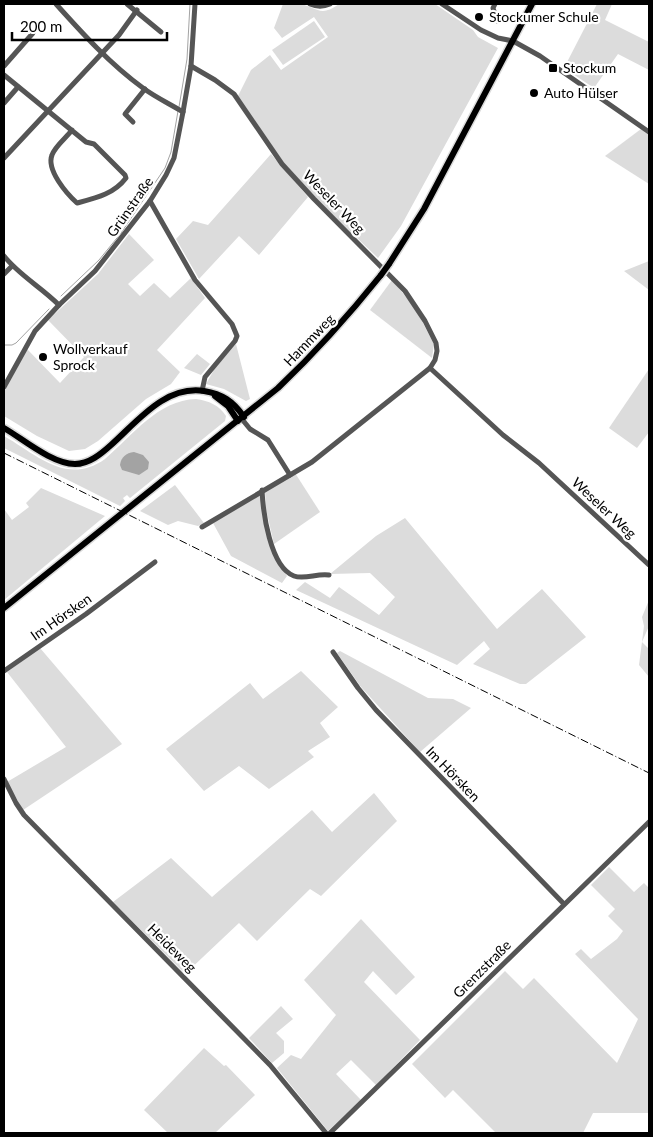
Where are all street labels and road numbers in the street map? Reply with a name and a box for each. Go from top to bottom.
street label: Weseler Weg [300,166,369,237]
street label: Grünstraße [103,173,156,240]
street label: Hammweg [280,310,338,369]
street label: Weseler Weg [569,474,640,542]
street label: Im Hörsken [27,589,94,644]
street label: Im Hörsken [423,742,484,805]
street label: Heideweg [144,920,200,976]
street label: Grenzstraße [449,936,514,1001]

